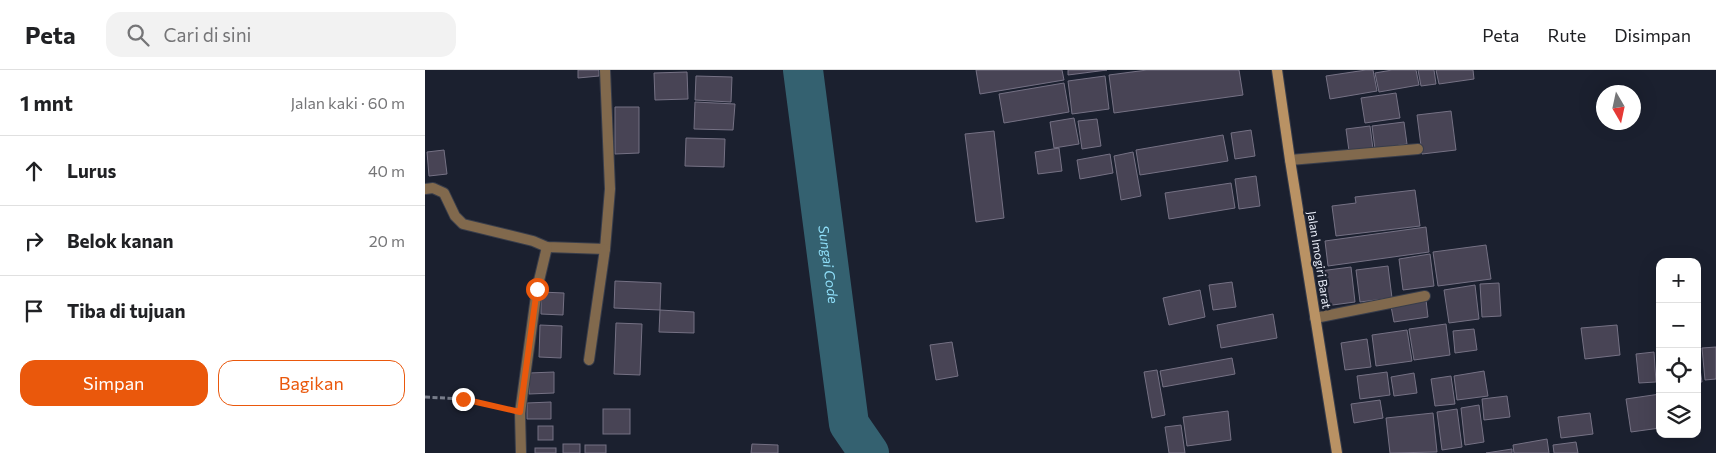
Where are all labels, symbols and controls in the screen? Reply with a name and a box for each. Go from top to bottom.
search box [106,12,456,57]
text: Peta [25,20,76,49]
icon: search [124,21,152,49]
text: Cari di sini [164,23,251,46]
text: Peta [1482,24,1519,46]
text: Rute [1547,24,1586,46]
text: Disimpan [1614,24,1691,46]
north arrow [1596,85,1641,130]
text: 1 mnt [20,90,73,115]
text: Jalan kaki · 60 m [290,93,405,112]
icon: ahead [20,157,48,185]
text: Lurus [67,159,116,182]
text: 40 m [368,161,405,180]
street label: Jalan Imogiri Barat [1304,210,1335,310]
water label: Sungai Code [815,224,842,305]
icon: right [20,227,48,255]
text: Belok kanan [67,229,174,252]
text: 20 m [369,231,405,250]
map controls [1656,258,1701,438]
button: + [1656,258,1701,303]
route start [526,278,549,301]
icon: arrive [20,297,48,325]
text: Tiba di tujuan [67,299,185,322]
button: − [1656,303,1701,348]
button: locate [1656,348,1701,393]
button: Simpan [20,360,208,406]
button: Bagikan [218,360,405,406]
route end [452,388,475,411]
button: layers [1656,393,1701,438]

